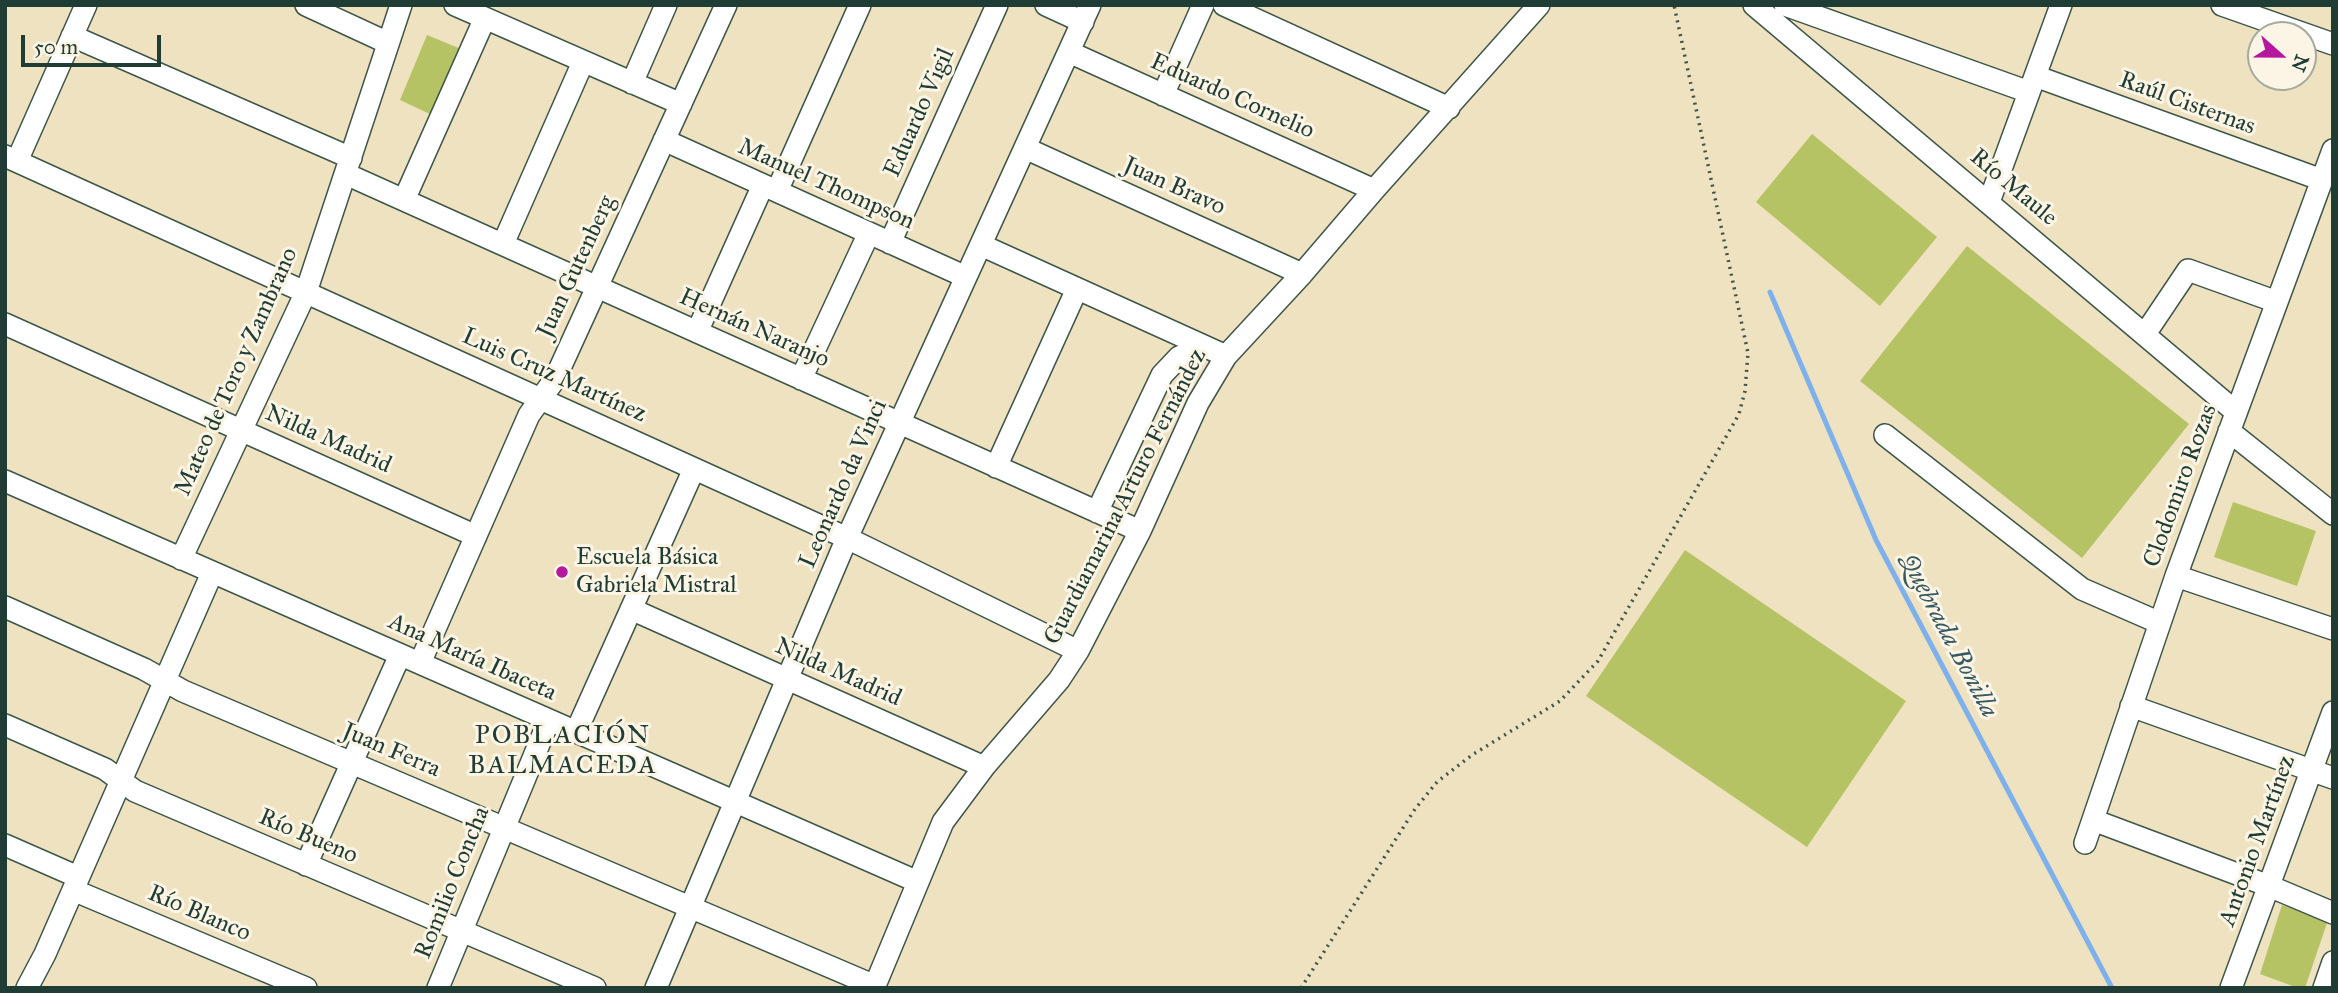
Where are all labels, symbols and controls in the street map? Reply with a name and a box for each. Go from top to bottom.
scale bar [24,21,164,65]
north arrow [2247,21,2317,91]
text: 50 m [34,34,78,60]
street label: Eduardo Vigil [879,44,961,182]
street label: Eduardo Cornelio [1146,48,1318,146]
text: N [2287,51,2314,75]
street label: Raúl Cisternas [2115,66,2259,142]
street label: Manuel Thompson [733,133,919,237]
street label: Río Maule [1964,143,2062,233]
street label: Juan Bravo [1119,152,1229,222]
street label: Juan Gutenberg [531,191,623,343]
street label: Mateo de Toro y Zambrano [169,243,305,501]
street label: Hernán Naranjo [675,283,833,375]
street label: Luis Cruz Martínez [457,322,651,430]
street label: Guardiamarina Arturo Fernández [1039,344,1213,650]
street label: Leonardo da Vinci [794,395,894,573]
street label: Nilda Madrid [260,399,396,481]
street label: Clodomiro Rozas [2138,401,2224,571]
place label: Escuela Básica Gabriela Mistral [576,544,737,600]
water label: Quebrada Bonilla [1892,549,2004,723]
marker: Escuela Básica Gabriela Mistral [554,564,570,580]
street label: Ana María Ibaceta [383,608,561,708]
street label: Nilda Madrid [770,632,906,714]
street label: Juan Ferra [338,718,444,784]
district label: POBLACIÓN BALMACEDA [469,721,657,782]
street label: Antonio Martínez [2214,752,2302,930]
street label: Río Bueno [254,803,362,871]
street label: Romilio Concha [409,803,497,963]
street label: Río Blanco [143,880,255,948]

